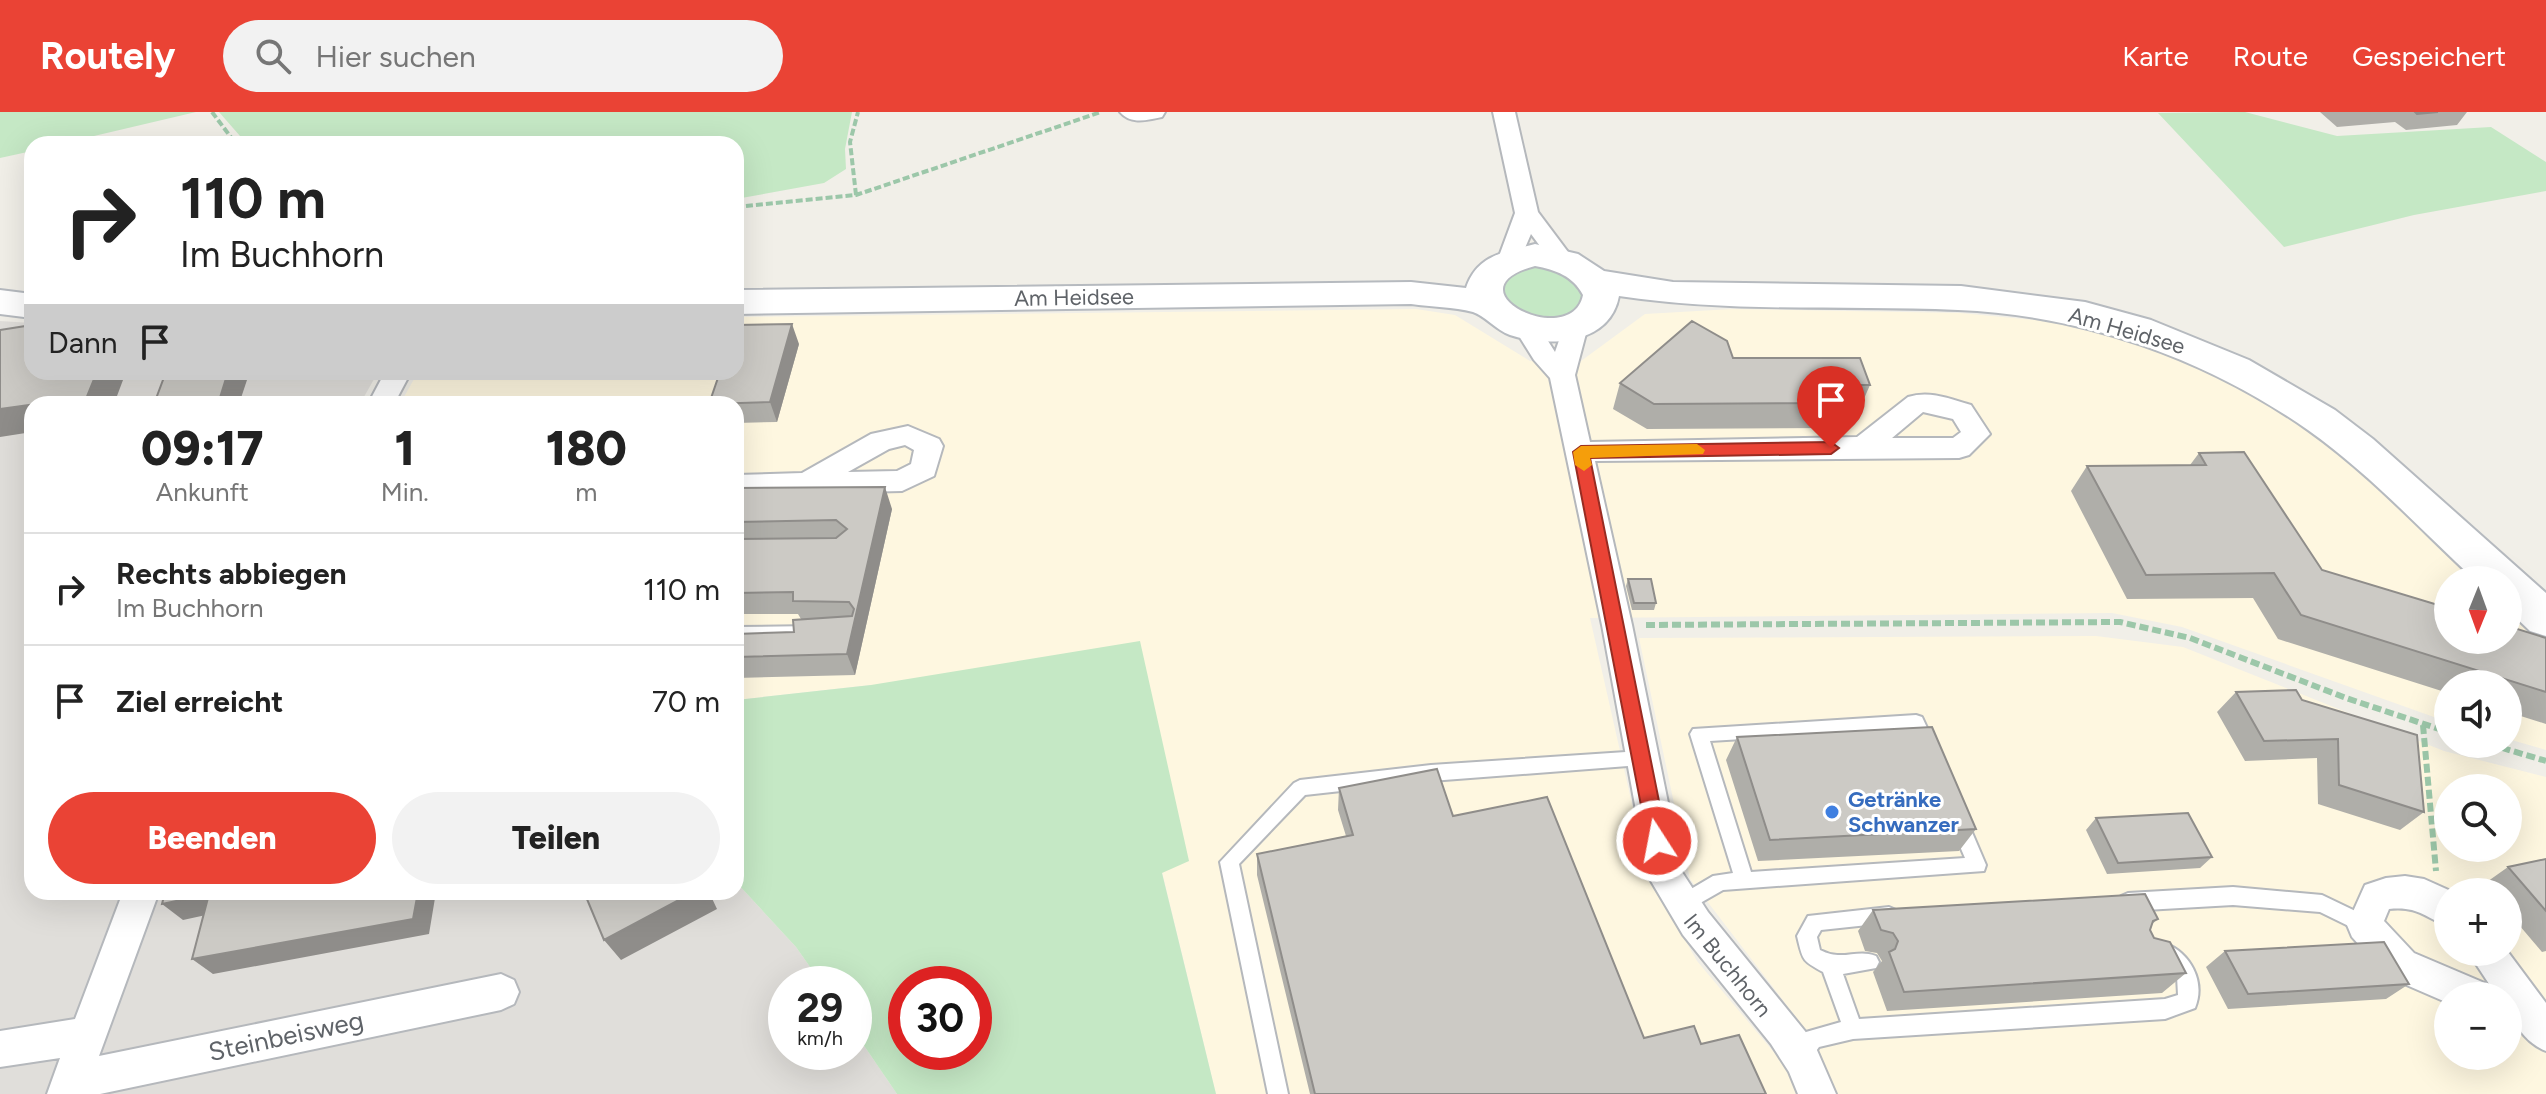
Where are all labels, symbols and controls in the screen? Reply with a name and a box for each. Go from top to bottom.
search box [223,20,783,92]
text: Routely [40,33,175,79]
icon: search [251,34,295,78]
text: Hier suchen [315,38,476,75]
text: Karte [2122,39,2189,73]
text: Route [2233,39,2308,73]
text: Gespeichert [2352,39,2506,73]
text: 110 m [180,165,326,232]
icon: right [48,168,152,272]
text: Im Buchhorn [180,233,384,276]
street label: Am Heidsee [1014,283,1134,312]
street label: Am Heidsee [2066,301,2188,360]
icon: arrive [133,320,177,364]
text: Dann [48,324,117,361]
pin [1797,366,1865,448]
icon: arrive [1809,378,1853,422]
text: 09:17 [141,419,264,477]
text: 1 [394,419,415,477]
text: 180 [546,419,627,477]
text: Ankunft [156,476,249,508]
text: Min. [381,476,429,508]
text: m [575,476,597,508]
text: Rechts abbiegen [116,555,347,592]
north arrow [2434,566,2522,654]
map controls [2434,566,2522,1070]
icon: right [48,567,92,611]
text: 110 m [643,571,720,608]
text: Im Buchhorn [116,592,263,624]
button: sound [2434,670,2522,758]
icon: arrive [48,679,92,723]
text: Ziel erreicht [116,683,283,720]
text: 70 m [652,683,720,720]
button: search [2434,774,2522,862]
place label: Getränke Schwanzer [1848,786,1960,838]
button: Beenden [48,792,376,884]
button: Teilen [392,792,720,884]
position arrow [1615,799,1699,883]
marker: Getränke Schwanzer [1823,803,1841,821]
button: + [2434,878,2522,966]
street label: Im Buchhorn [1678,908,1777,1022]
speed limit sign: 30 [888,966,992,1070]
button: − [2434,982,2522,1070]
text: 29 [797,984,843,1032]
street label: Steinbeisweg [206,1004,366,1068]
text: km/h [797,1026,843,1050]

